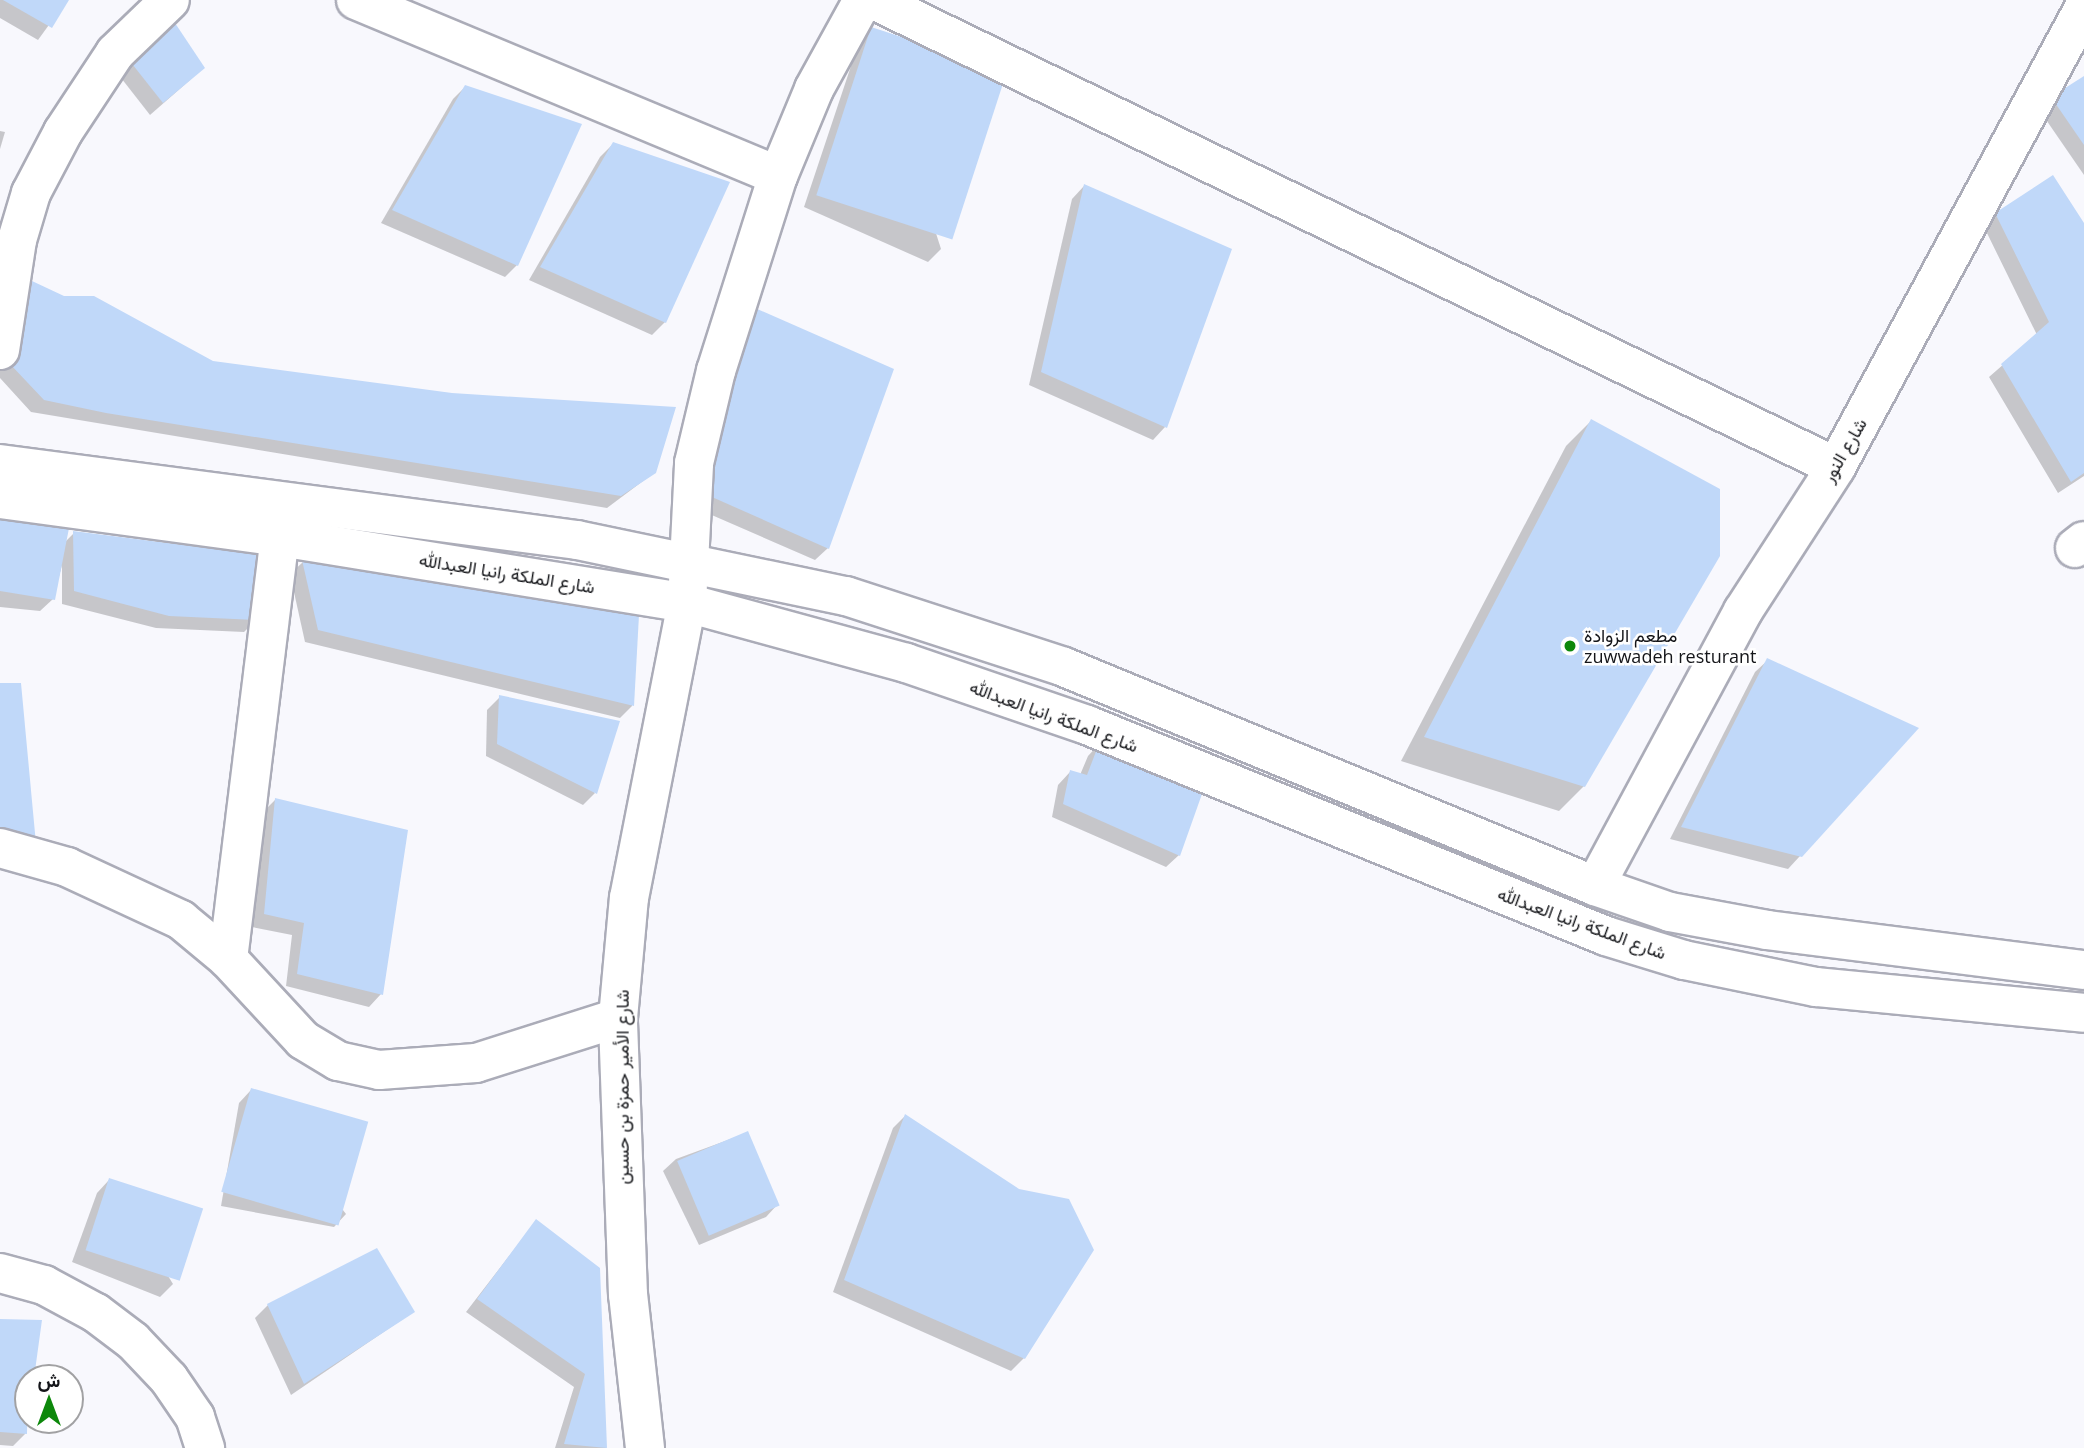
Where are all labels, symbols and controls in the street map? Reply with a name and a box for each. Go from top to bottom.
street label: شارع النور [1817,414,1871,486]
street label: شارع الملكة رانيا العبدالله [418,548,596,598]
place label: مطعم الزوادة zuwwadeh resturant [1584,625,1757,668]
marker: مطعم الزوادة zuwwadeh resturant [1562,638,1578,654]
street label: شارع الملكة رانيا العبدالله [967,675,1141,757]
street label: شارع الملكة رانيا العبدالله [1495,882,1669,964]
street label: شارع الأمير حمزة بن حسين [611,990,633,1184]
north arrow [14,1364,84,1434]
text: ش [38,1367,60,1393]

